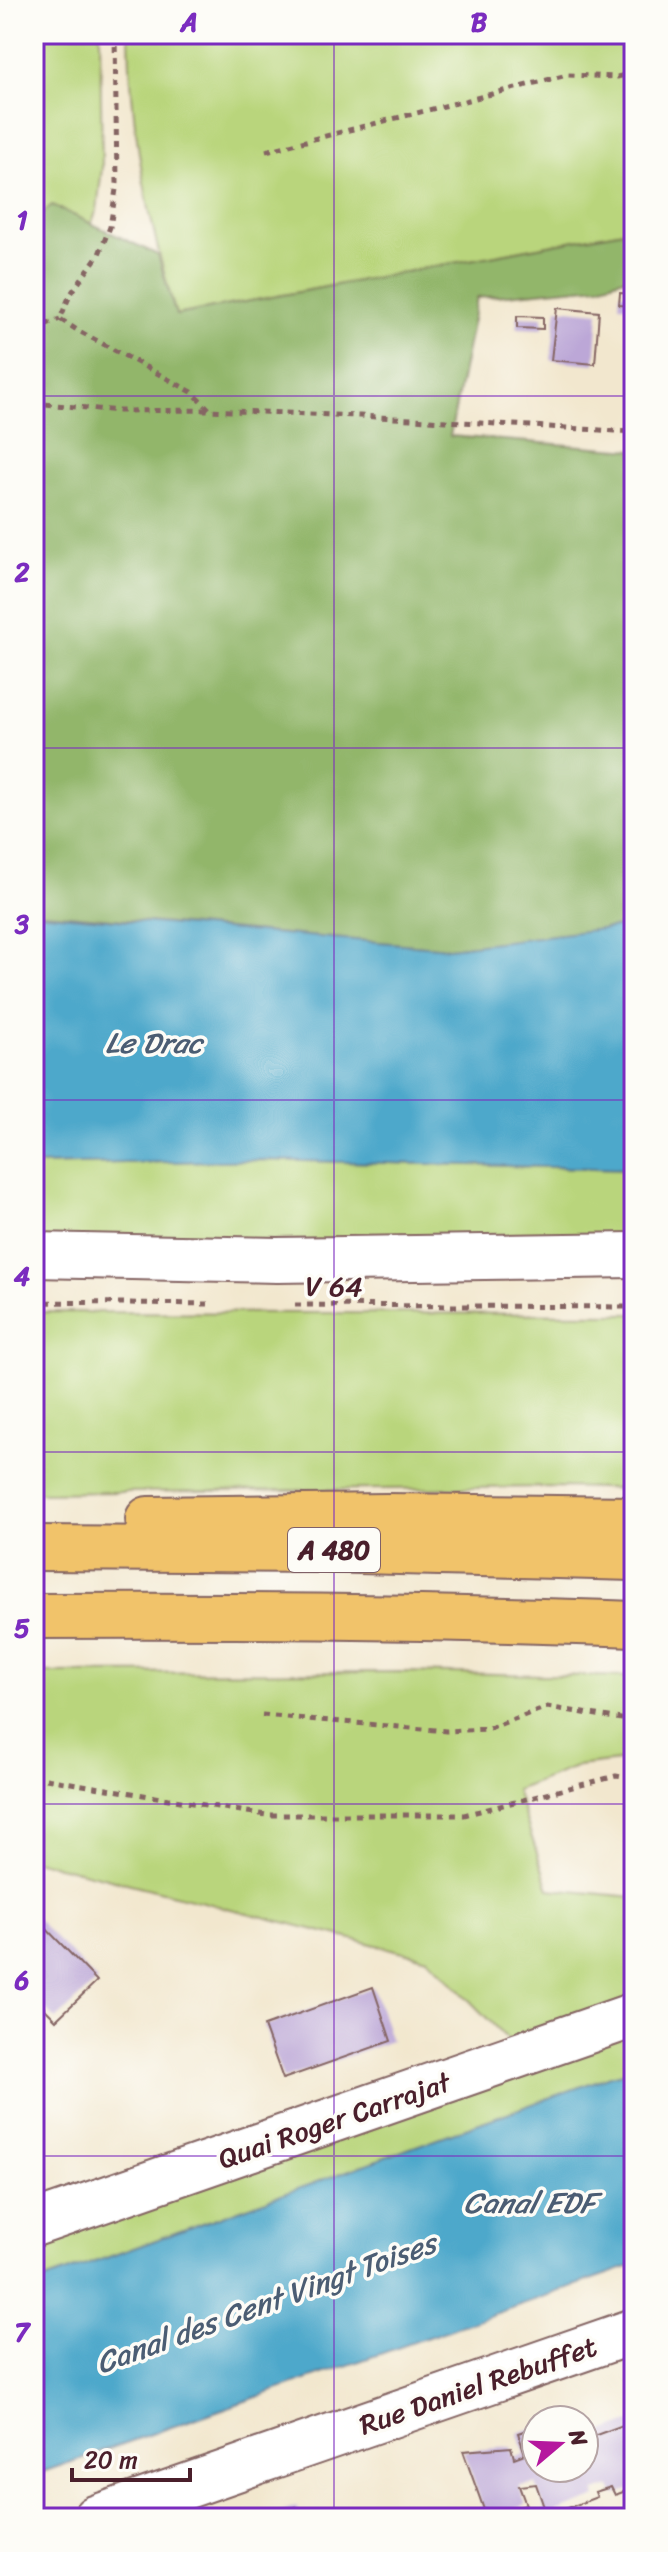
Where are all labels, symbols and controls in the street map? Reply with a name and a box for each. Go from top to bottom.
text: A [179,0,198,45]
text: B [471,0,488,45]
text: 1 [16,197,28,243]
text: 2 [13,549,30,595]
text: 3 [14,901,30,947]
water label: Le Drac [105,1016,205,1070]
text: 4 [14,1253,30,1299]
street label: V 64 [305,1262,363,1311]
road number: A 480 [288,1528,380,1572]
text: 5 [14,1605,30,1651]
text: 6 [14,1957,30,2003]
street label: Quai Roger Carrajat [211,2057,459,2183]
water label: Canal EDF [464,2176,604,2230]
water label: Canal des Cent Vingt Toises [88,2215,447,2390]
text: 7 [15,2309,32,2355]
street label: Rue Daniel Rebuffet [353,2322,604,2449]
north arrow [520,2404,600,2484]
text: N [557,2423,600,2452]
scale bar [72,2432,190,2482]
text: 20 m [84,2439,138,2481]

